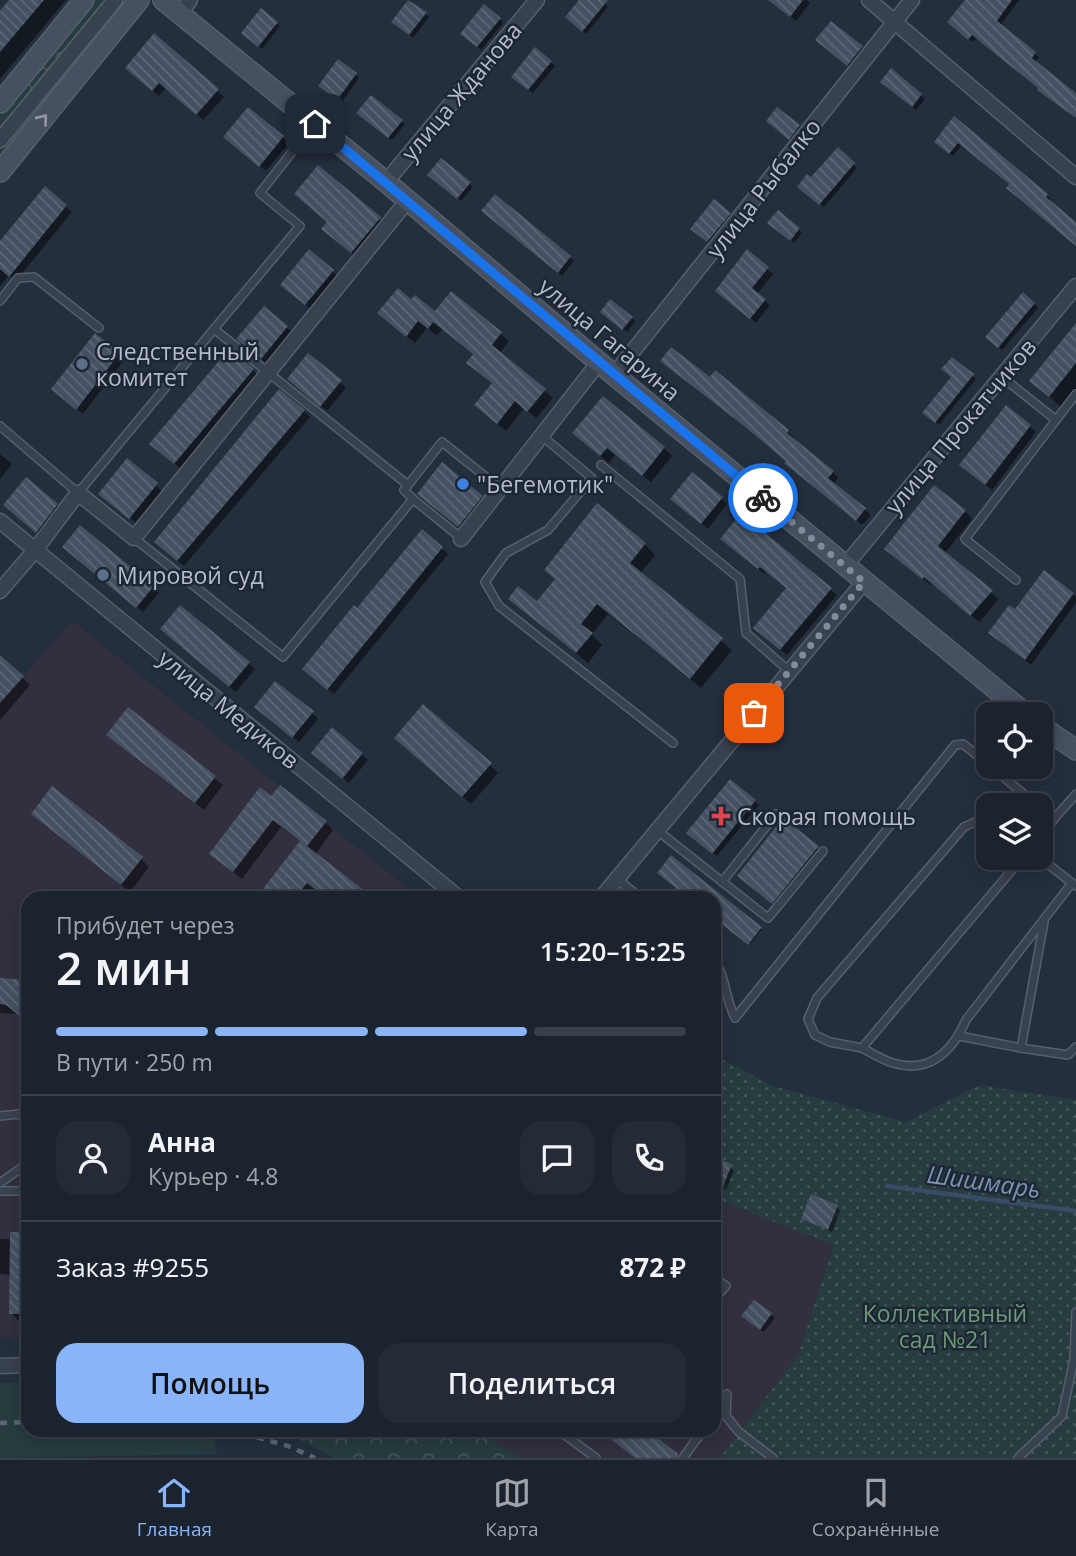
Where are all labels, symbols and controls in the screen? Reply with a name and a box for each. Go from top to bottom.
street label: улица Жданова [393,15,529,167]
pin [285,94,345,154]
icon: home [296,105,334,143]
street label: улица Рыбалко [698,111,828,265]
one-way arrow [35,114,47,127]
street label: улица Гагарина [532,270,688,408]
street label: улица Прокатчиков [877,331,1043,521]
place label: Следственный комитет [96,335,259,393]
marker: Следственный комитет [74,356,90,372]
courier [728,463,798,533]
place label: "Бегемотик" [477,468,613,500]
marker: "Бегемотик" [455,476,471,492]
icon: bike [744,479,782,517]
place label: Мировой суд [117,559,264,591]
marker: Мировой суд [95,567,111,583]
street label: улица Медиков [152,642,306,776]
pin [724,683,784,743]
icon: bag [735,694,773,732]
map controls [976,702,1053,870]
button: locate [976,702,1053,779]
button: layers [976,793,1053,870]
place label: Скорая помощь [737,800,916,832]
marker: Скорая помощь [711,806,731,826]
text: Прибудет через [56,909,235,941]
text: 15:20–15:25 [540,933,686,969]
text: 2 мин [56,936,192,998]
text: В пути · 250 m [56,1046,213,1078]
button: person [56,1121,130,1195]
button: chat [520,1121,594,1195]
button: phone [612,1121,686,1195]
text: Анна [148,1124,216,1160]
water label: Шишмарь [925,1157,1043,1205]
text: Курьер · 4.8 [148,1160,279,1192]
text: Заказ #9255 [56,1249,209,1285]
text: 872 ₽ [620,1249,686,1285]
park label: Коллективный сад №21 [863,1297,1027,1355]
button: Помощь [56,1343,364,1423]
button: Поделиться [378,1343,686,1423]
tab: Главная [137,1474,212,1542]
tab: Карта [485,1474,539,1542]
tab: Сохранённые [812,1474,939,1542]

